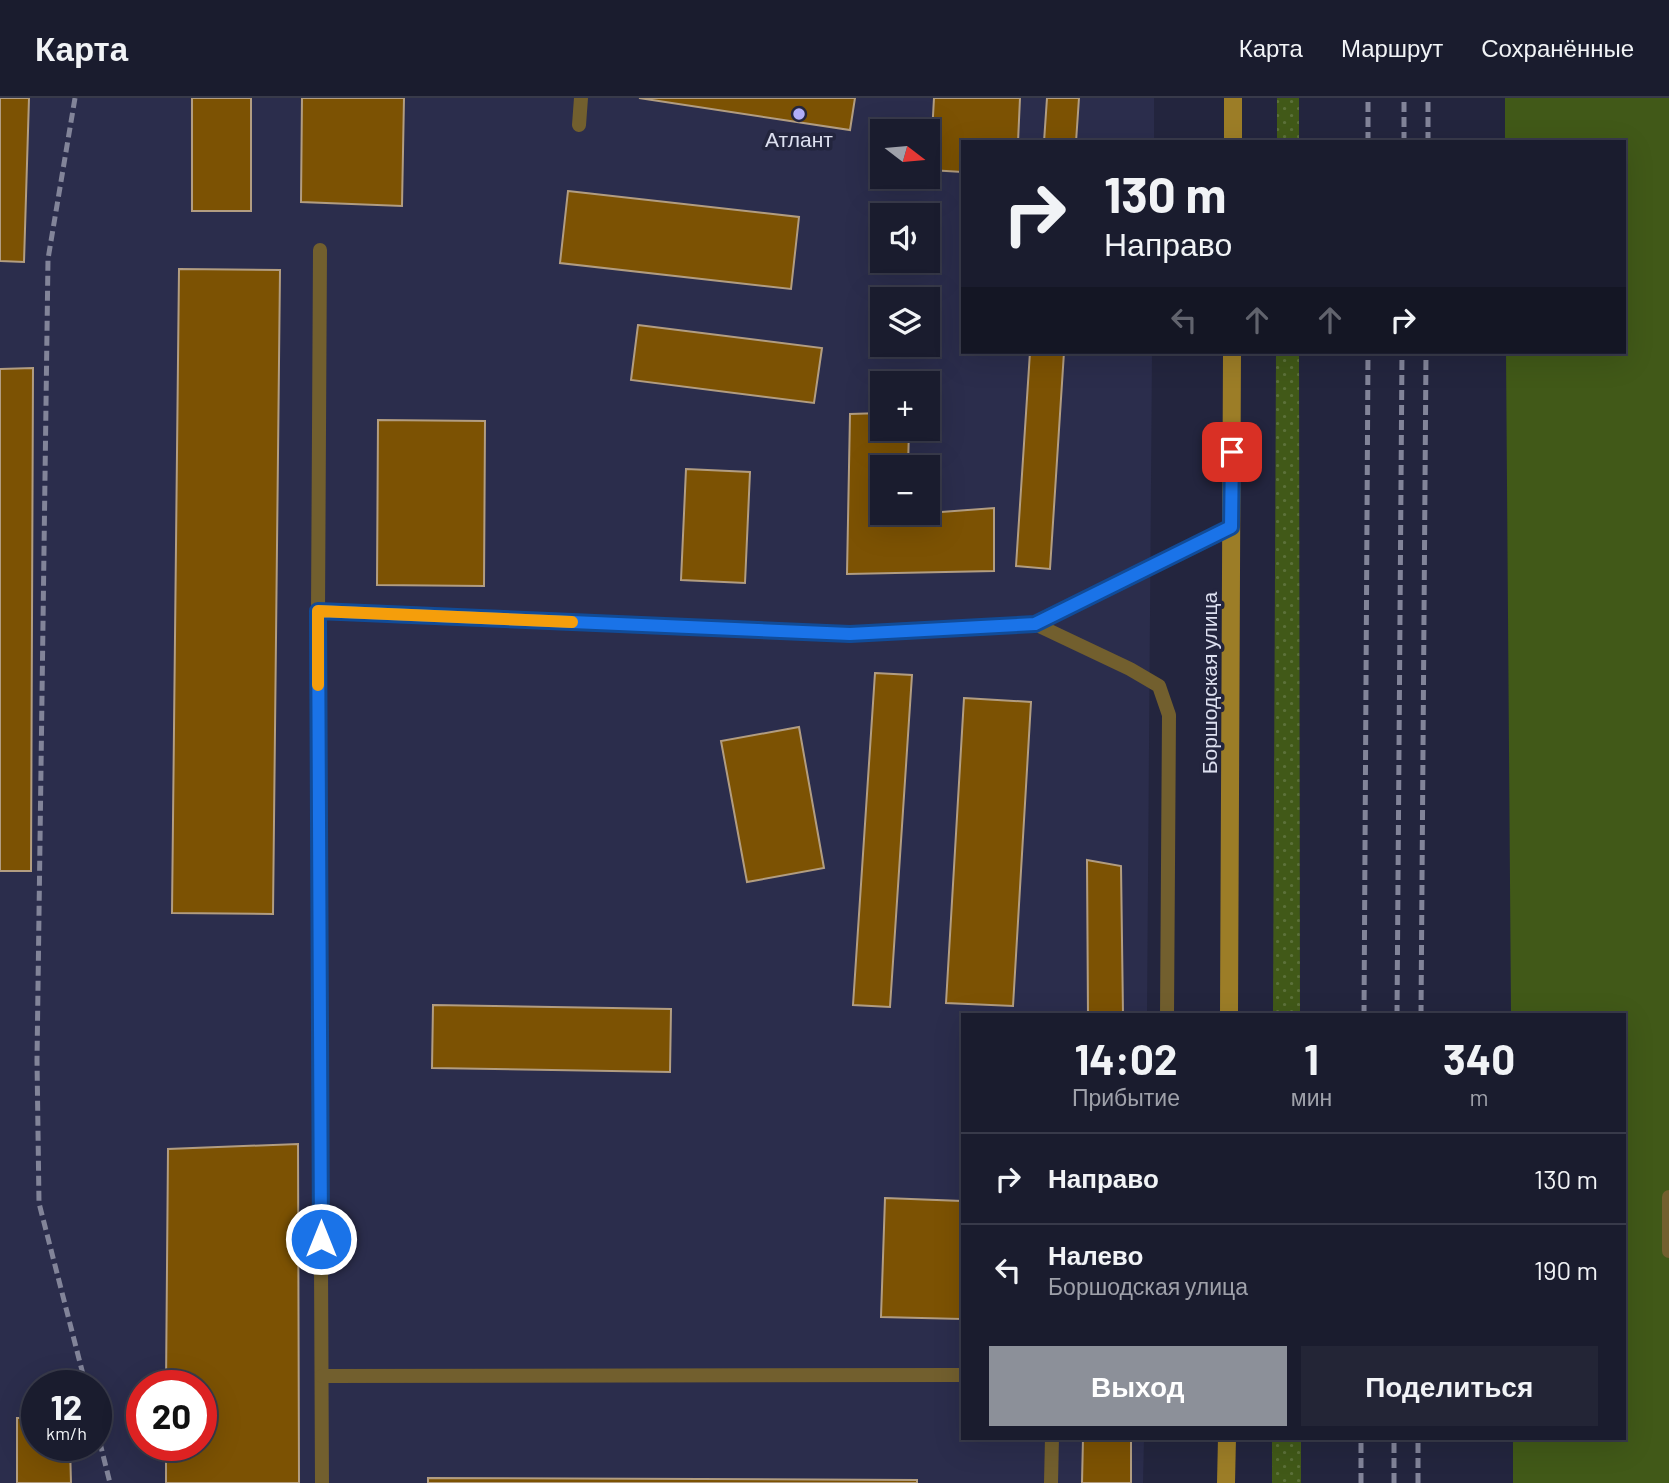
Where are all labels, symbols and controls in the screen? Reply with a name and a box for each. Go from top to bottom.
text: Карта [35,28,128,68]
text: Карта [1239,33,1303,62]
text: Маршрут [1341,33,1443,62]
text: Сохранённые [1481,33,1634,62]
marker: Атлант [791,106,807,122]
north arrow [870,119,940,189]
map controls [870,119,940,525]
place label: Атлант [765,126,833,151]
text: 130 m [1104,164,1226,223]
icon: right [989,168,1080,259]
button: sound [870,203,940,273]
text: Направо [1104,224,1232,262]
button: layers [870,287,940,357]
icon: left [1165,301,1203,339]
icon: ahead [1238,301,1276,339]
icon: ahead [1311,301,1349,339]
icon: right [1384,301,1422,339]
button: + [870,371,940,441]
pin [1202,422,1262,482]
icon: arrive [1213,433,1251,471]
button: − [870,455,940,525]
street label: Боршодская улица [1196,591,1221,774]
text: 14:02 [1074,1033,1177,1083]
text: 1 [1304,1033,1319,1083]
text: 340 [1443,1033,1515,1083]
text: Прибытие [1072,1083,1180,1111]
text: мин [1291,1083,1332,1111]
text: m [1470,1083,1489,1111]
icon: right [989,1160,1027,1198]
text: Направо [1048,1162,1159,1193]
text: 130 m [1534,1163,1598,1194]
position arrow [284,1202,358,1276]
text: Налево [1048,1239,1143,1270]
icon: left [989,1251,1027,1289]
text: 190 m [1534,1254,1598,1285]
text: Боршодская улица [1048,1272,1248,1300]
button: Выход [989,1346,1287,1426]
button: Поделиться [1301,1346,1598,1426]
speed limit sign: 20 [126,1370,217,1461]
text: 12 [50,1385,82,1427]
text: km/h [46,1422,87,1444]

